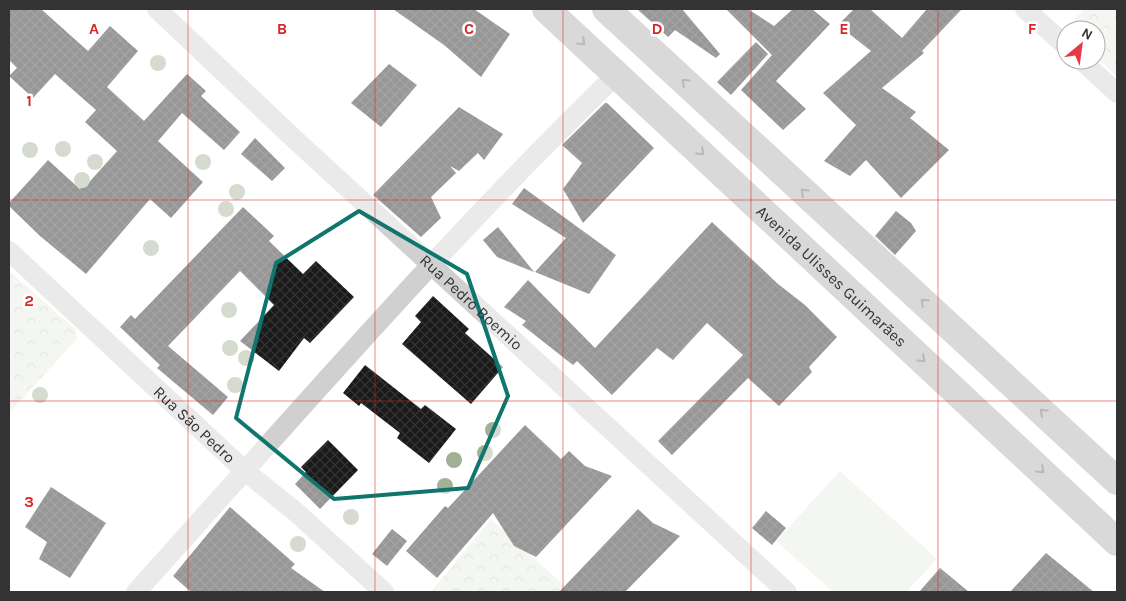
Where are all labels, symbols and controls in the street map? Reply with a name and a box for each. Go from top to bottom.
text: A [89,19,99,38]
text: B [277,19,287,38]
text: C [464,19,474,38]
text: D [652,19,663,38]
text: E [839,19,849,38]
text: F [1028,19,1037,38]
north arrow [1056,20,1106,70]
text: N [1079,24,1096,44]
one-way arrow [577,36,586,45]
one-way arrow [681,79,690,88]
text: 1 [26,91,32,110]
one-way arrow [696,146,705,155]
one-way arrow [801,189,810,198]
street label: Avenida Ulisses Guimarães [753,201,911,350]
street label: Rua Pedro Boemio [417,250,527,354]
text: 2 [24,291,34,310]
one-way arrow [920,299,929,308]
one-way arrow [916,353,925,362]
street label: Rua São Pedro [150,382,239,467]
one-way arrow [1039,409,1048,418]
one-way arrow [1035,464,1044,473]
text: 3 [24,492,34,511]

